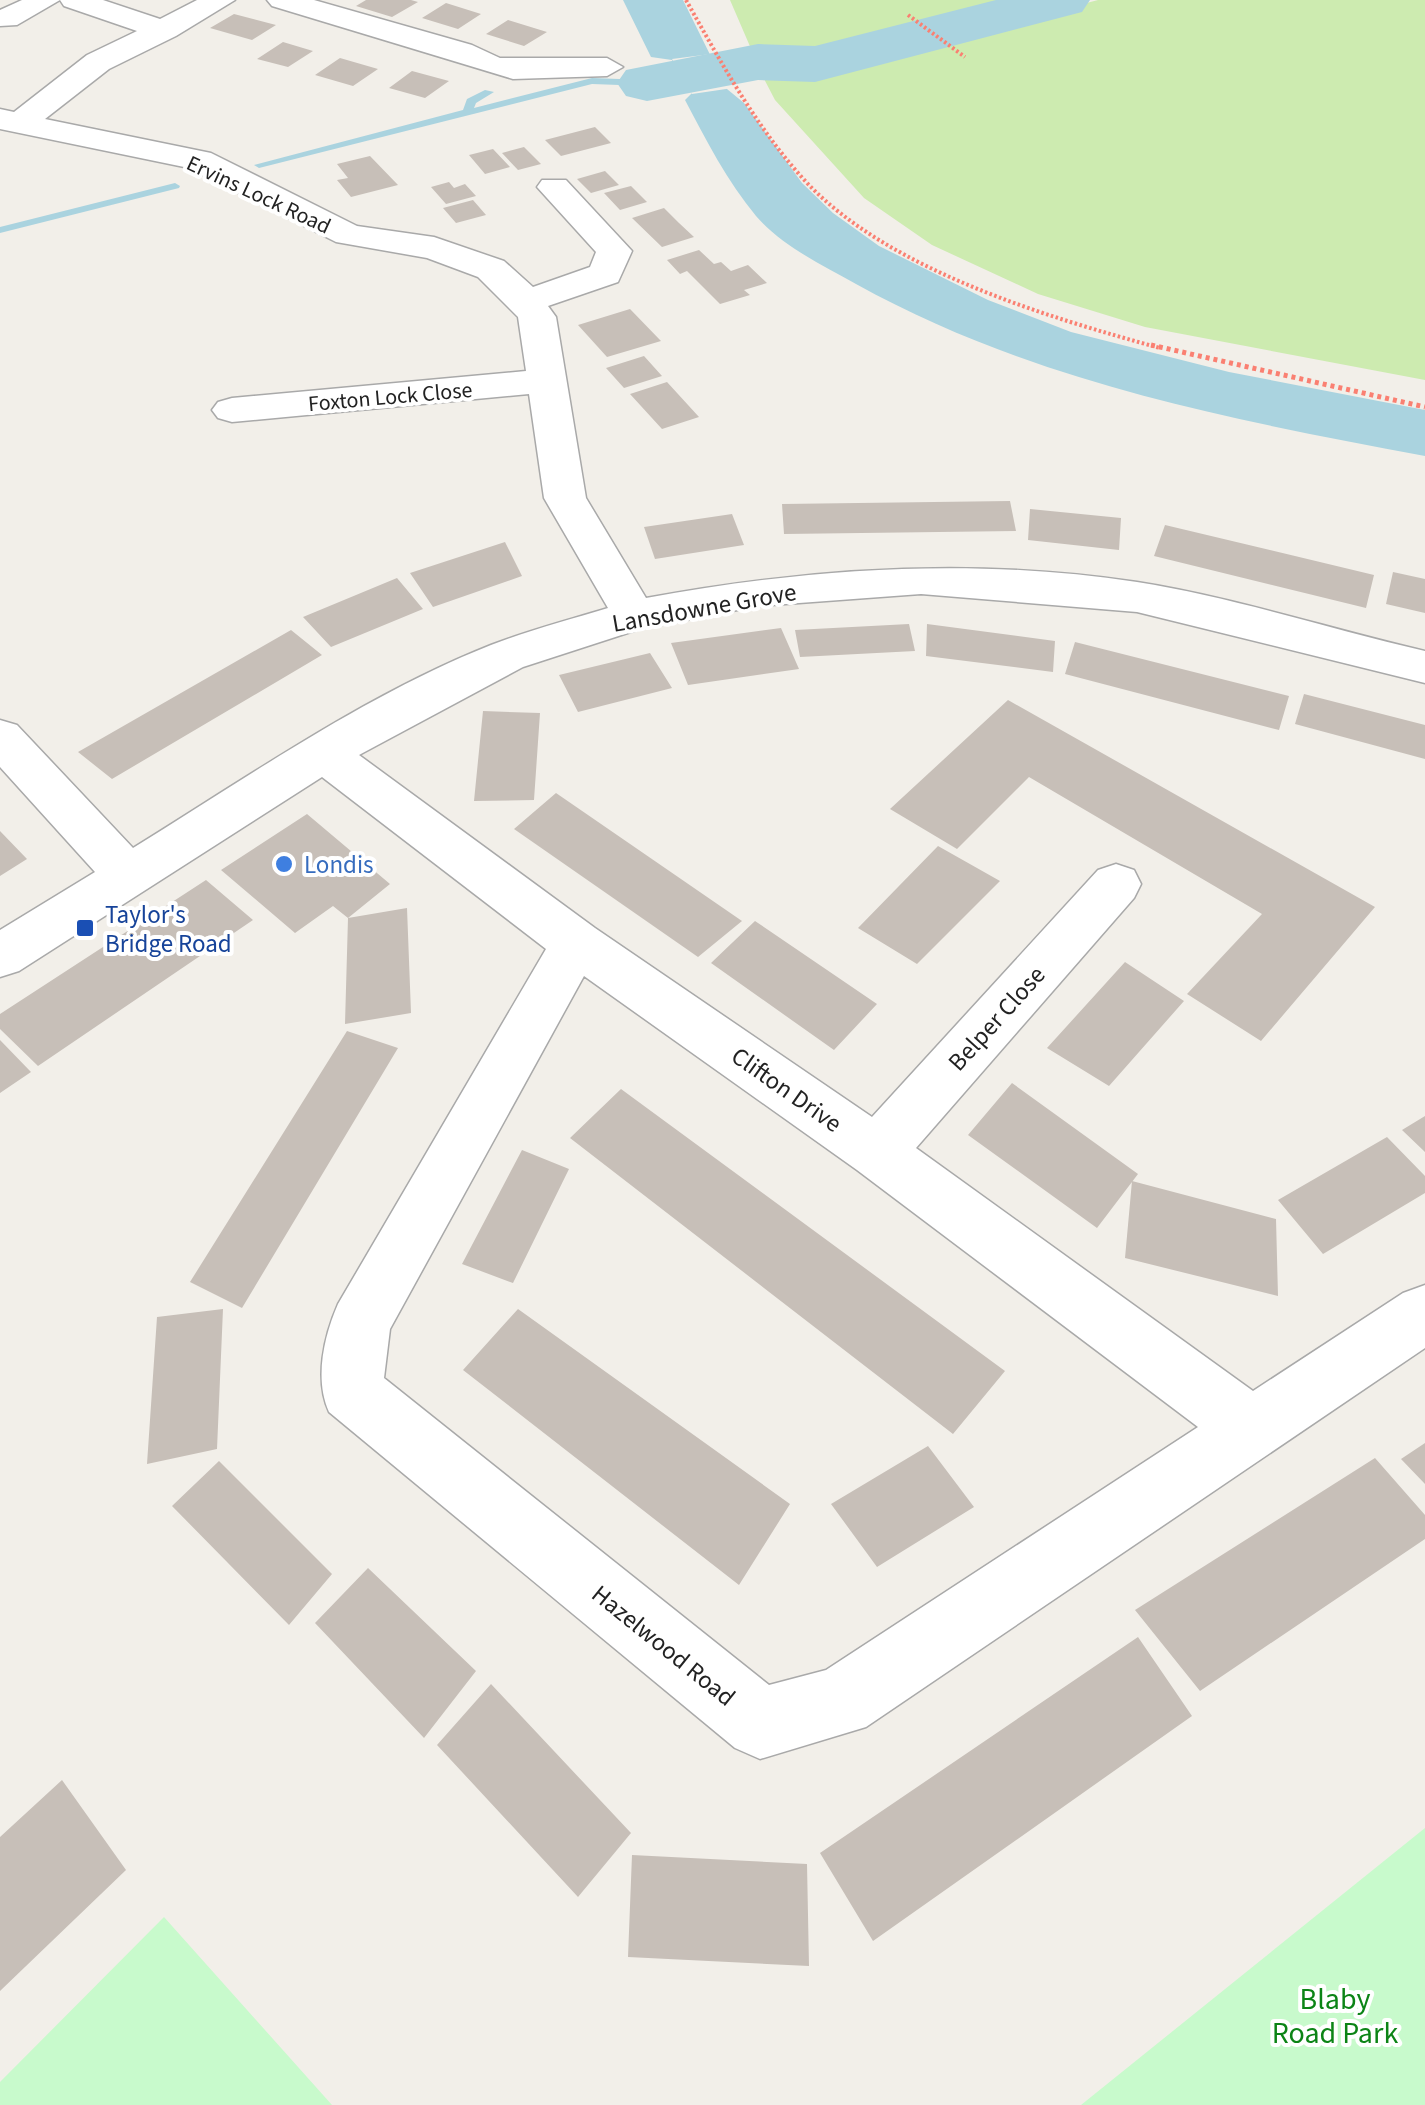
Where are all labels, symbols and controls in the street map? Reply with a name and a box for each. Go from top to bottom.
street label: Ervins Lock Road [181,147,336,242]
street label: Foxton Lock Close [307,374,474,420]
street label: Lansdowne Grove [609,574,799,642]
place label: Londis [304,847,374,883]
marker: Londis [273,853,295,875]
place label: Taylor's Bridge Road [105,897,232,962]
marker: Taylor's Bridge Road [74,917,96,939]
street label: Belper Close [940,958,1054,1079]
street label: Clifton Drive [724,1038,849,1141]
street label: Hazelwood Road [584,1577,743,1715]
park label: Blaby Road Park [1272,1978,1398,2055]

